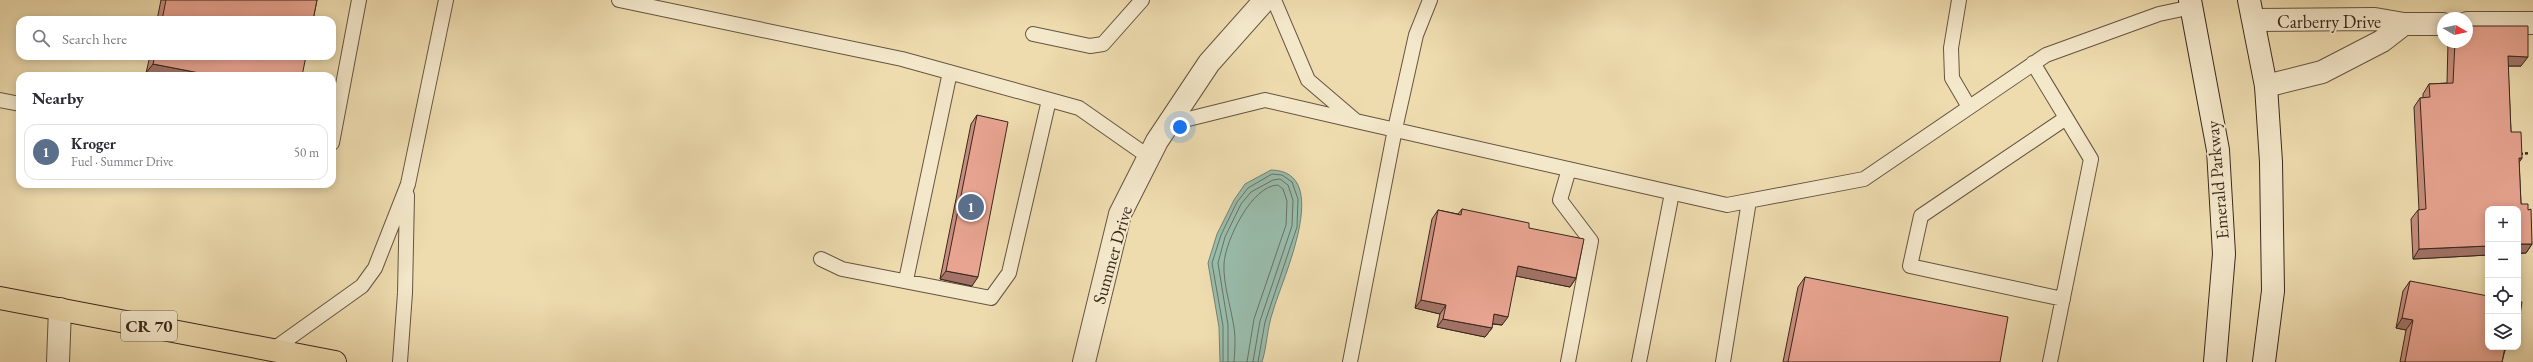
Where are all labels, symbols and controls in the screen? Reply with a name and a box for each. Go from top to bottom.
street label: Carberry Drive [2277,10,2381,33]
north arrow [2437,12,2473,48]
search box [16,16,336,60]
icon: search [30,27,52,49]
text: Search here [62,29,127,48]
text: Nearby [32,87,84,109]
your location [1170,117,1190,137]
street label: Emerald Parkway [2200,120,2234,240]
text: Kroger [71,134,116,153]
text: 1 [43,144,49,161]
text: 50 m [294,144,319,161]
text: Fuel · Summer Drive [71,153,173,170]
pin: 1 [958,192,984,222]
street label: Summer Drive [1087,203,1137,307]
map controls [2485,206,2521,350]
button: + [2485,206,2521,242]
button: − [2485,242,2521,278]
button: locate [2485,278,2521,314]
road number: CR 70 [121,311,177,341]
button: layers [2485,314,2521,350]

